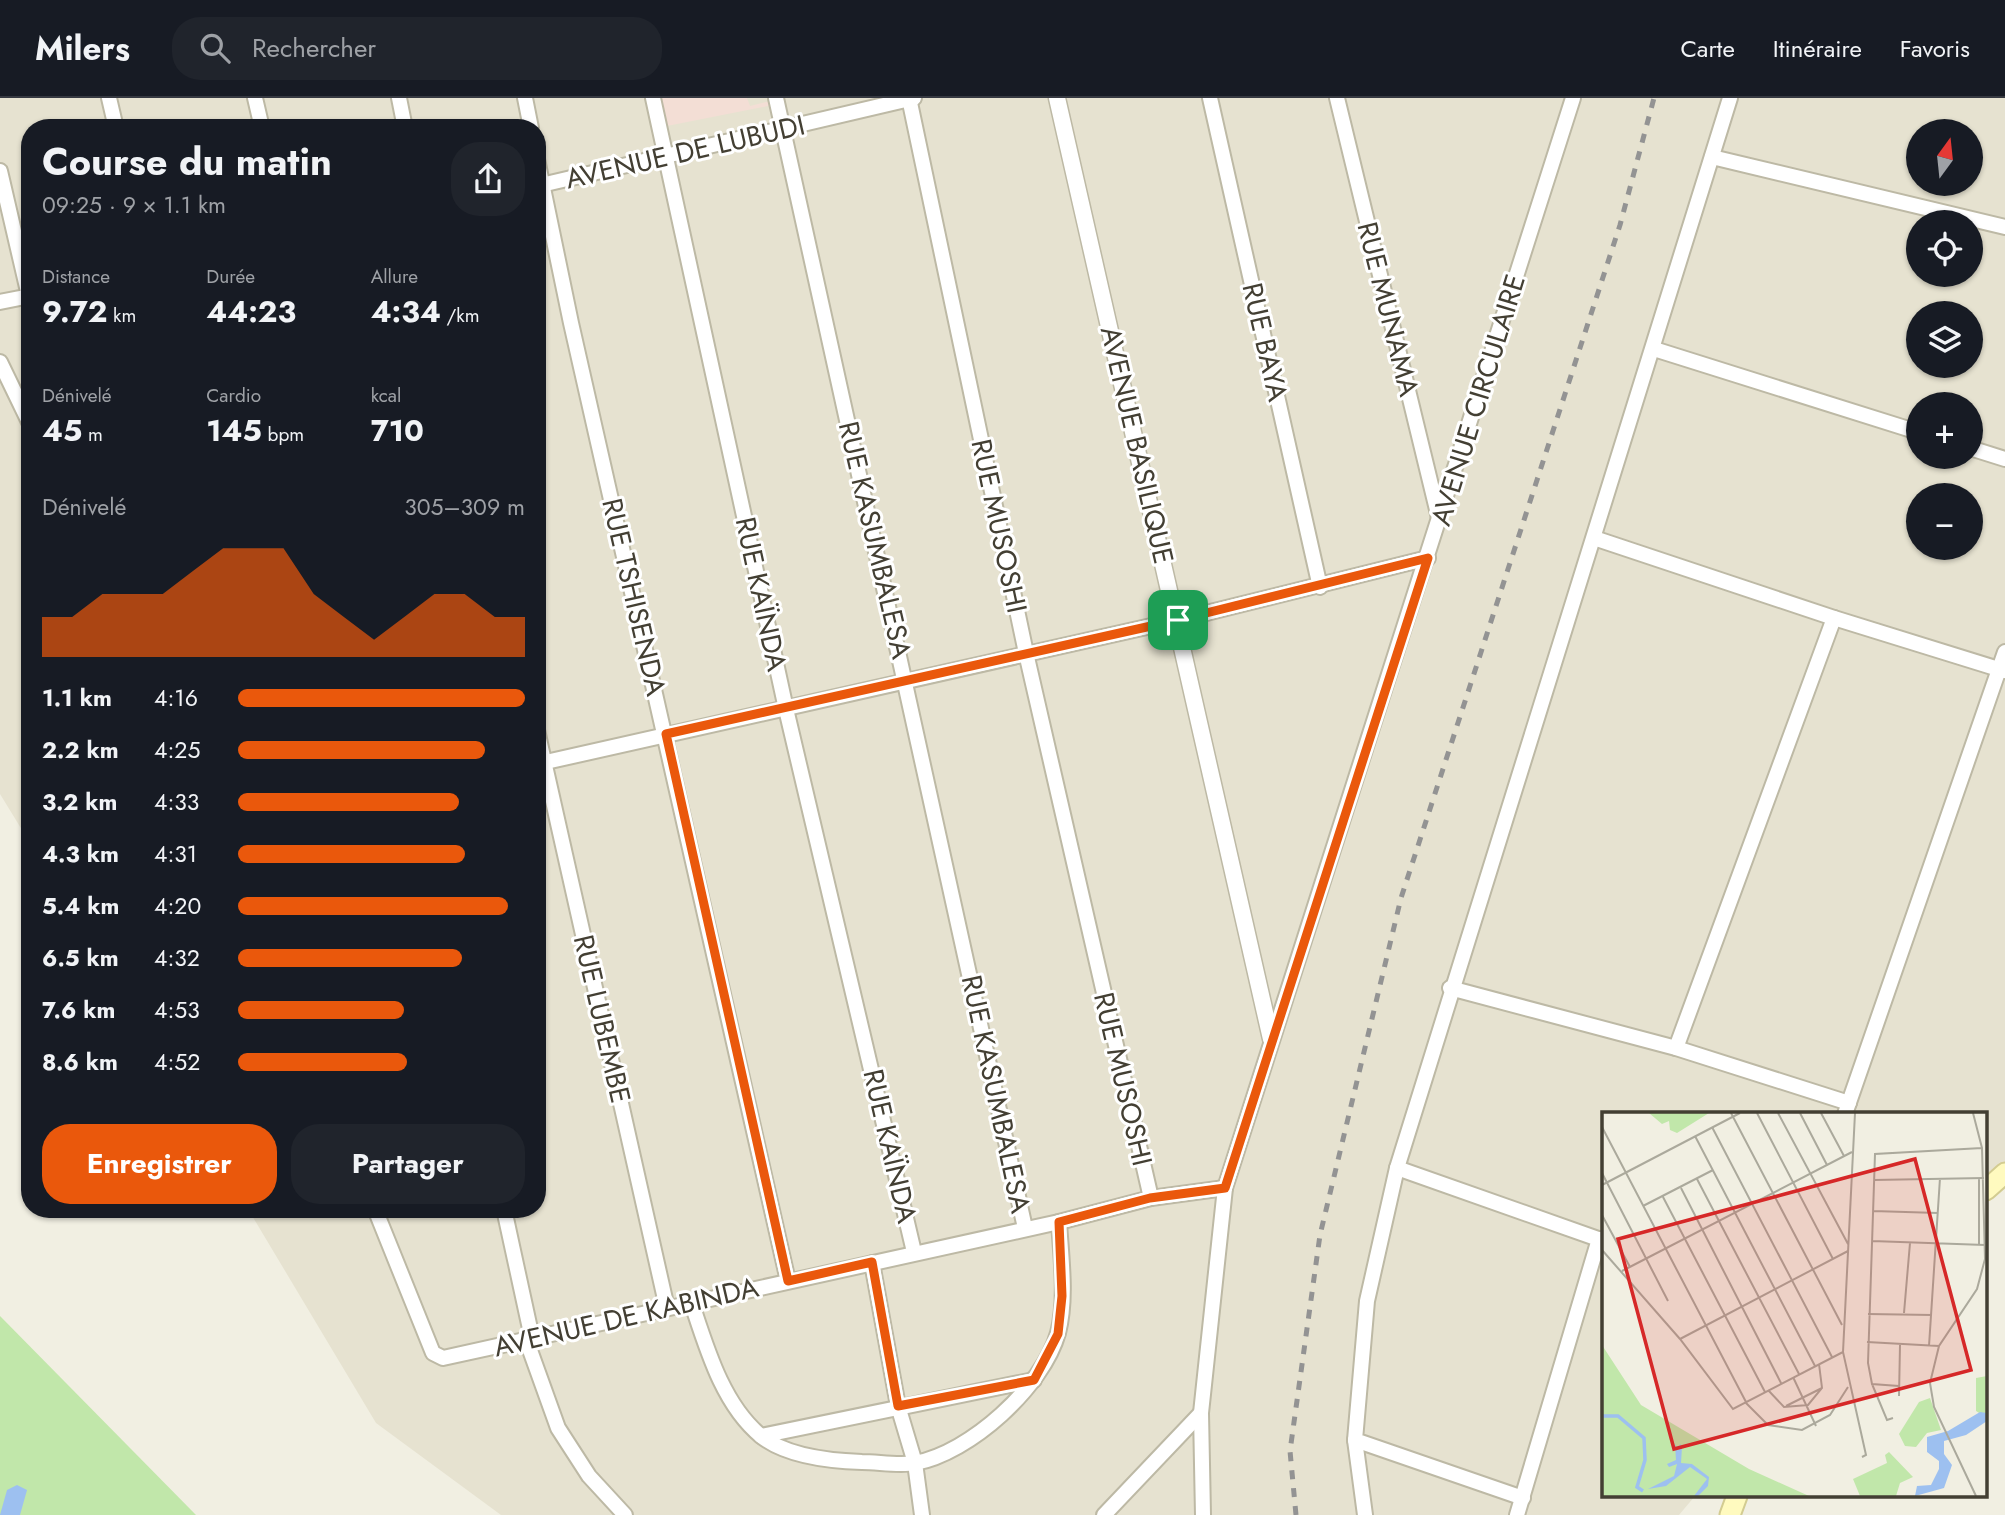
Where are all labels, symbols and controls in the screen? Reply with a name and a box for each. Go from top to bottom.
search box [172,17,662,80]
text: Milers [35,25,130,72]
icon: search [196,29,234,67]
text: Rechercher [252,29,376,67]
text: Carte [1680,31,1735,66]
text: Itinéraire [1773,31,1862,66]
text: Favoris [1900,31,1970,66]
street label: AVENUE DE LUBUDI [561,105,809,199]
north arrow [1906,119,1983,196]
map controls [1906,119,1983,560]
text: Course du matin [42,134,332,189]
button: share [451,142,525,216]
text: 09:25 · 9 × 1.1 km [42,188,226,222]
button: locate [1906,210,1983,287]
street label: RUE MUNAMA [1347,217,1430,401]
text: Distance [42,263,110,290]
text: Durée [206,263,255,290]
text: Allure [371,263,418,290]
street label: AVENUE CIRCULAIRE [1420,269,1536,531]
street label: RUE BAYA [1232,279,1299,406]
text: 9.72 [42,290,107,333]
text: 44:23 [206,290,296,333]
text: 4:34 [371,290,441,333]
button: layers [1906,301,1983,378]
text: km [107,302,136,329]
text: /km [441,302,480,329]
street label: AVENUE BASILIQUE [1090,322,1184,568]
text: Dénivelé [42,382,112,409]
text: Cardio [206,382,261,409]
text: kcal [371,382,401,409]
button: + [1906,392,1983,469]
text: 45 [42,409,82,452]
text: 145 [206,409,262,452]
text: 710 [371,409,424,452]
street label: RUE KASUMBALESA [828,417,922,663]
text: m [82,421,103,448]
text: bpm [262,421,304,448]
street label: RUE MUSOSHI [961,435,1037,617]
button: − [1906,483,1983,560]
text: Dénivelé [42,490,126,524]
text: 305–309 m [404,490,525,524]
street label: RUE TSHISENDA [591,494,677,700]
street label: RUE KAÏNDA [725,513,797,675]
pin [1148,590,1208,650]
icon: arrive [1159,601,1197,639]
text: 1.1 km [42,681,112,715]
text: 4:16 [154,681,198,715]
text: 2.2 km [42,733,119,767]
text: 4:25 [154,733,200,767]
text: 3.2 km [42,785,117,819]
text: 4:33 [154,785,199,819]
text: 4.3 km [42,837,119,871]
text: 4:31 [154,837,197,871]
text: 5.4 km [42,889,119,923]
text: 4:20 [154,889,201,923]
street label: RUE LUBEMBE [563,931,641,1107]
text: 6.5 km [42,941,119,975]
text: 4:32 [154,941,200,975]
street label: RUE KASUMBALESA [951,971,1041,1217]
street label: RUE MUSOSHI [1083,988,1163,1170]
text: 7.6 km [42,993,115,1027]
text: 4:53 [154,993,200,1027]
text: 8.6 km [42,1045,118,1079]
text: 4:52 [154,1045,200,1079]
street label: RUE KAÏNDA [852,1065,928,1227]
inset map [1602,1112,1988,1498]
button: Enregistrer [42,1124,277,1204]
button: Partager [291,1124,525,1204]
street label: AVENUE DE KABINDA [490,1266,763,1367]

